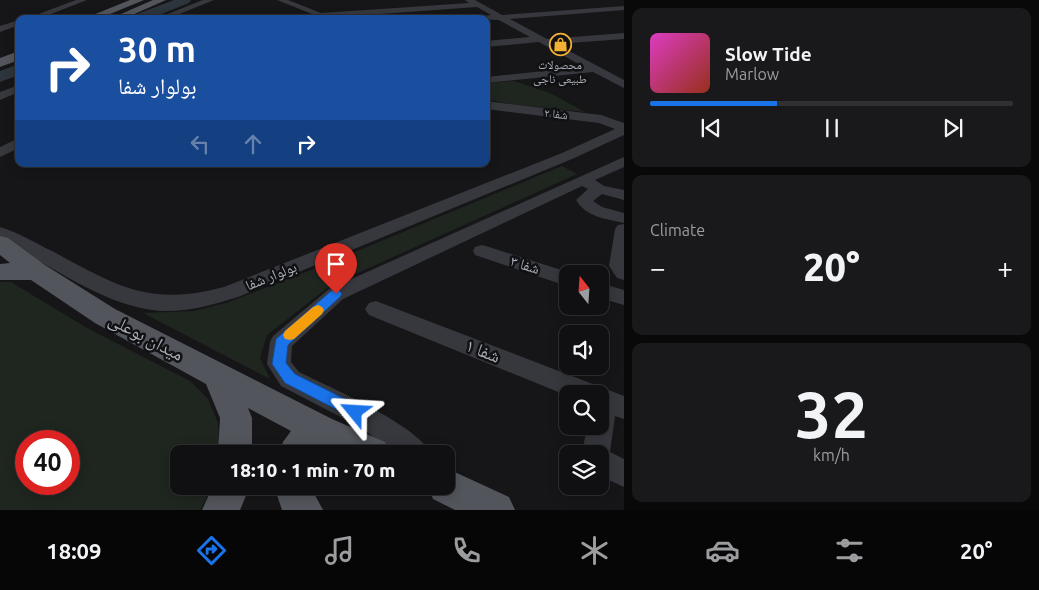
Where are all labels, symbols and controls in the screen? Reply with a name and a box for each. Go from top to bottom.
text: 30 m [118,29,196,69]
shop icon: محصولات طبیعی ناجی [548,32,572,56]
icon: right [35,35,100,100]
text: Slow Tide [725,43,812,65]
place label: محصولات طبیعی ناجی [533,58,587,86]
text: Marlow [725,65,779,83]
text: بولوار شفا [118,73,197,98]
street label: شفا ۲ [544,106,569,121]
icon: previous [697,114,725,142]
icon: pause [818,114,846,142]
icon: next [939,114,967,142]
icon: left [186,130,214,158]
icon: ahead [239,130,267,158]
icon: right [292,130,320,158]
text: Climate [650,221,705,239]
pin [315,243,357,294]
text: 20° [803,246,860,288]
icon: arrive [322,250,350,278]
street label: شفا ۳ [508,252,542,277]
text: − [650,252,666,283]
text: + [997,252,1013,283]
street label: بولوار شفا [243,258,299,294]
north arrow [559,265,609,315]
map controls [559,265,609,495]
street label: میدان بوعلی [105,308,187,366]
button: sound [559,325,609,375]
street label: شفا ۱ [463,334,504,366]
text: 32 [795,377,868,450]
position arrow [328,385,380,437]
button: search [559,385,609,435]
speed limit sign: 40 [15,430,80,495]
button: layers [559,445,609,495]
text: km/h [813,446,850,464]
text: 18:10 · 1 min · 70 m [230,459,395,481]
icon: directions [194,533,229,568]
icon: music [322,533,357,568]
icon: phone [449,533,484,568]
icon: climate [577,533,612,568]
icon: car [705,533,740,568]
icon: filters [832,533,867,568]
text: 18:09 [46,538,101,563]
text: 20° [960,538,993,563]

